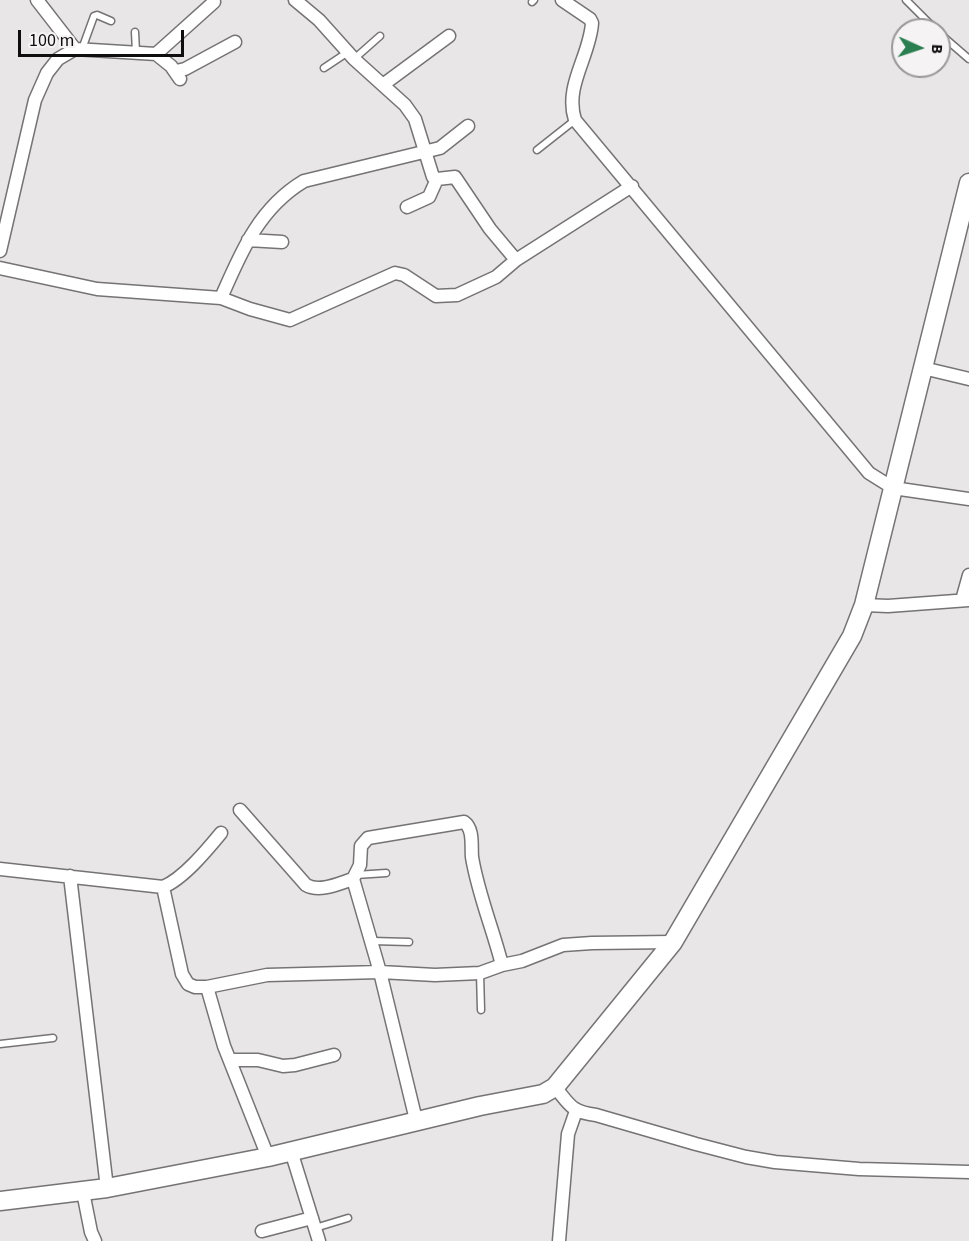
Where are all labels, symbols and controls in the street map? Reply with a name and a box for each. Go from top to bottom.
scale bar [21,18,188,56]
north arrow [891,18,951,78]
text: 100 m [29,28,74,53]
text: B [926,43,948,54]

